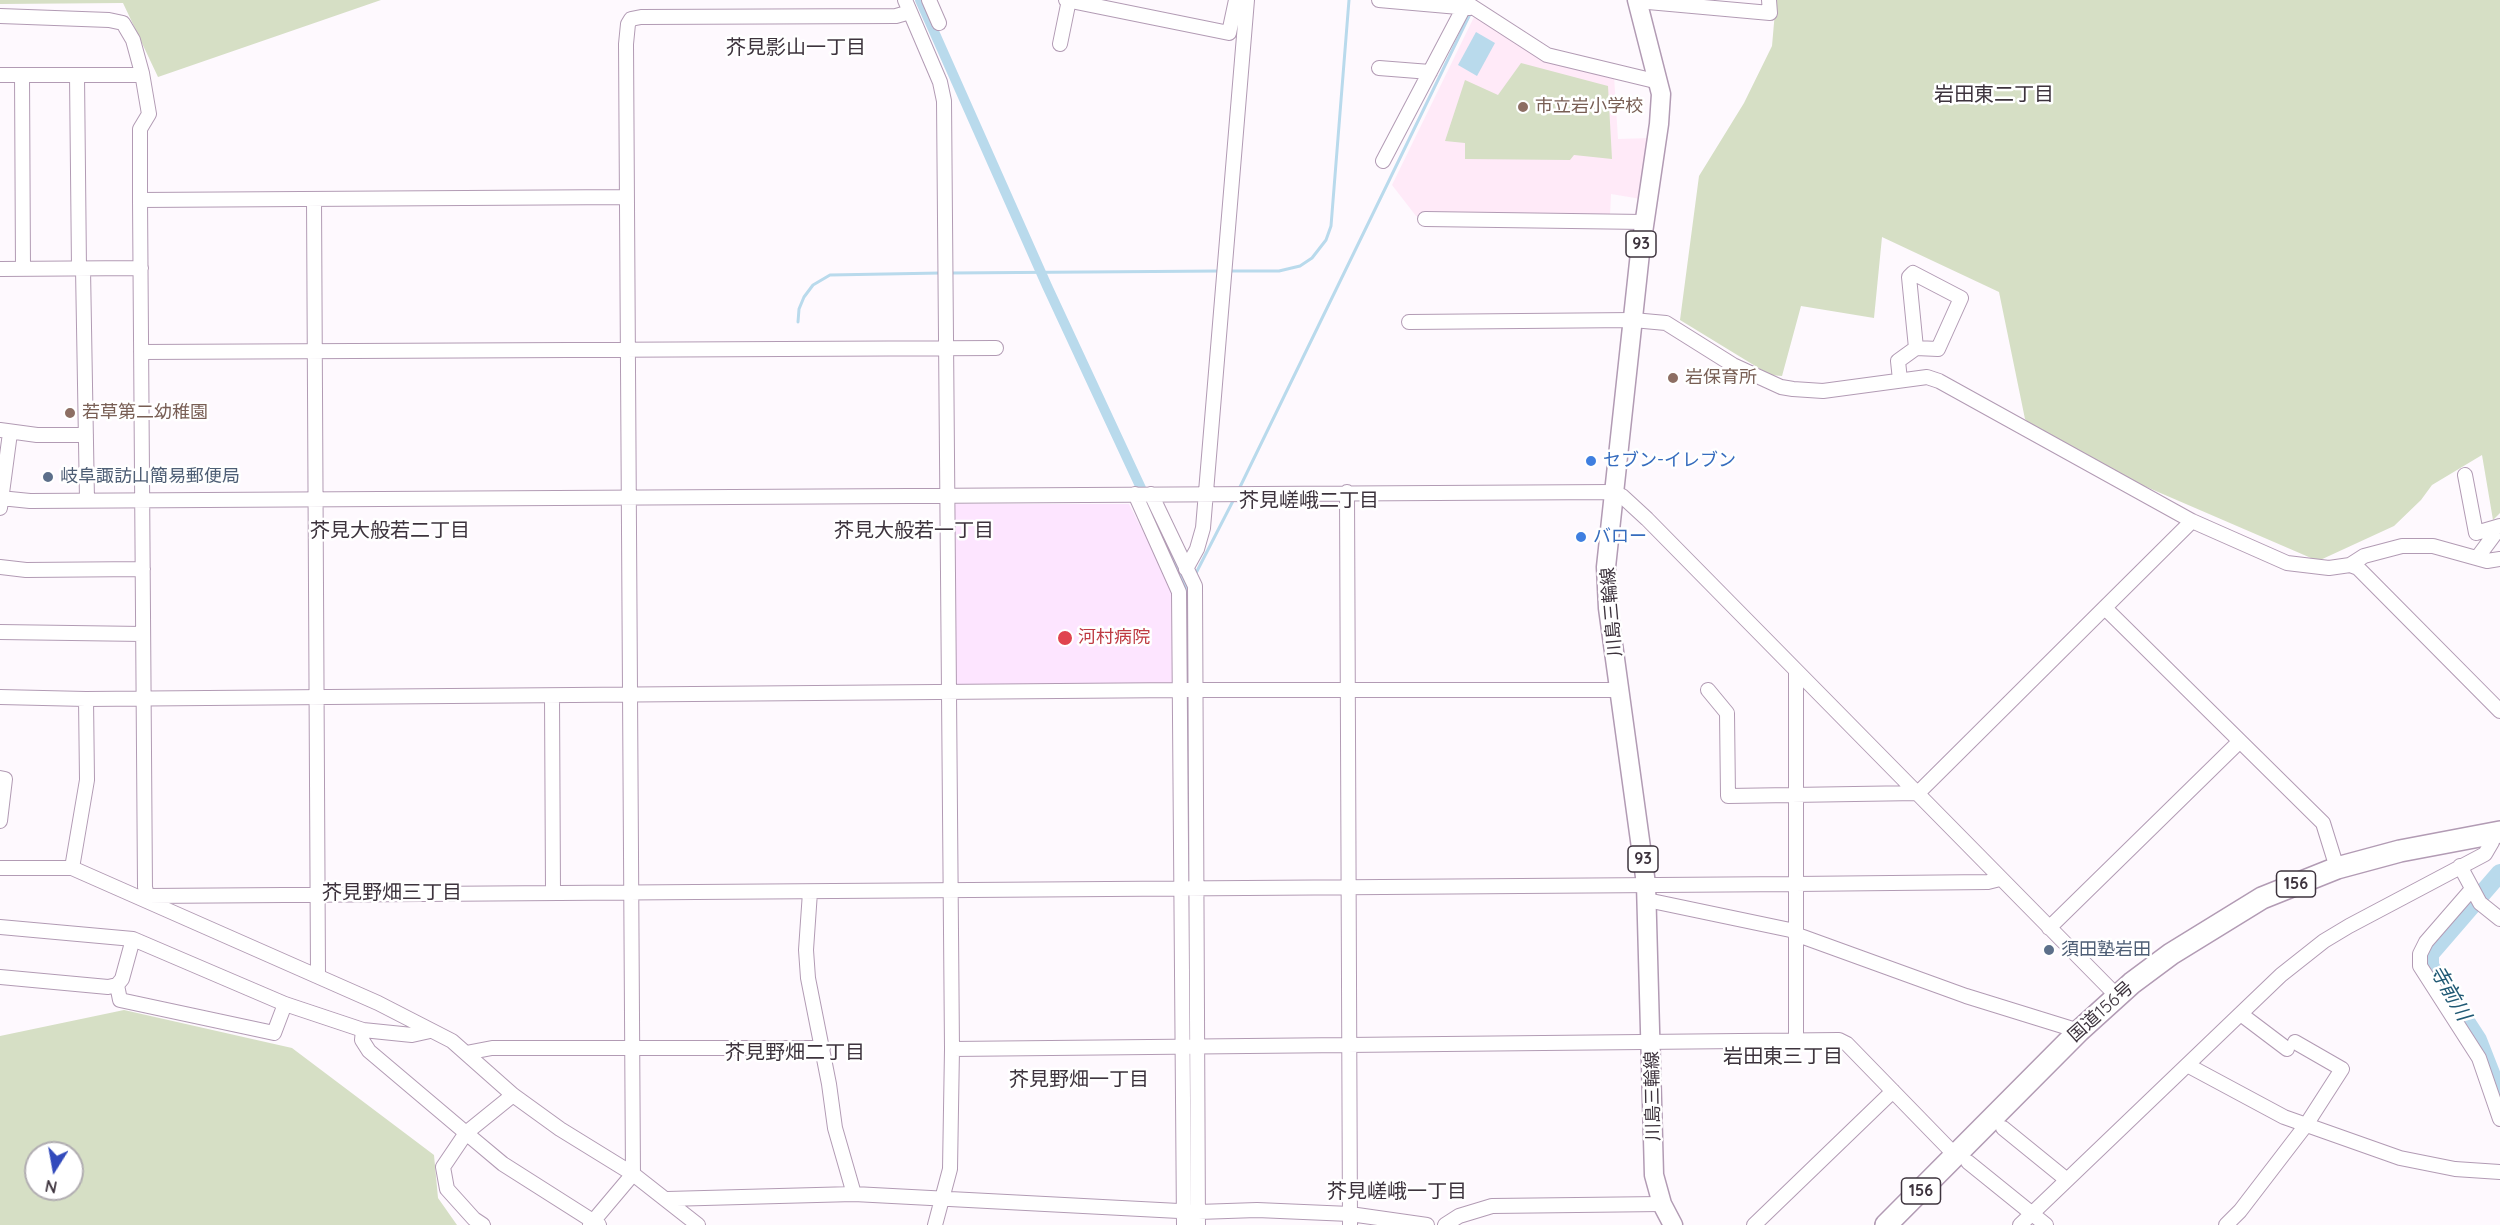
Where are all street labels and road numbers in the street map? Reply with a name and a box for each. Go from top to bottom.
road number: 93 [1626,231,1656,257]
street label: 川島三輪線 [1597,566,1627,658]
road number: 93 [1628,846,1658,872]
road number: 156 [2276,871,2316,897]
street label: 国道156号 [2064,977,2138,1047]
street label: 川島三輪線 [1641,1051,1665,1141]
road number: 156 [1902,1178,1940,1204]

